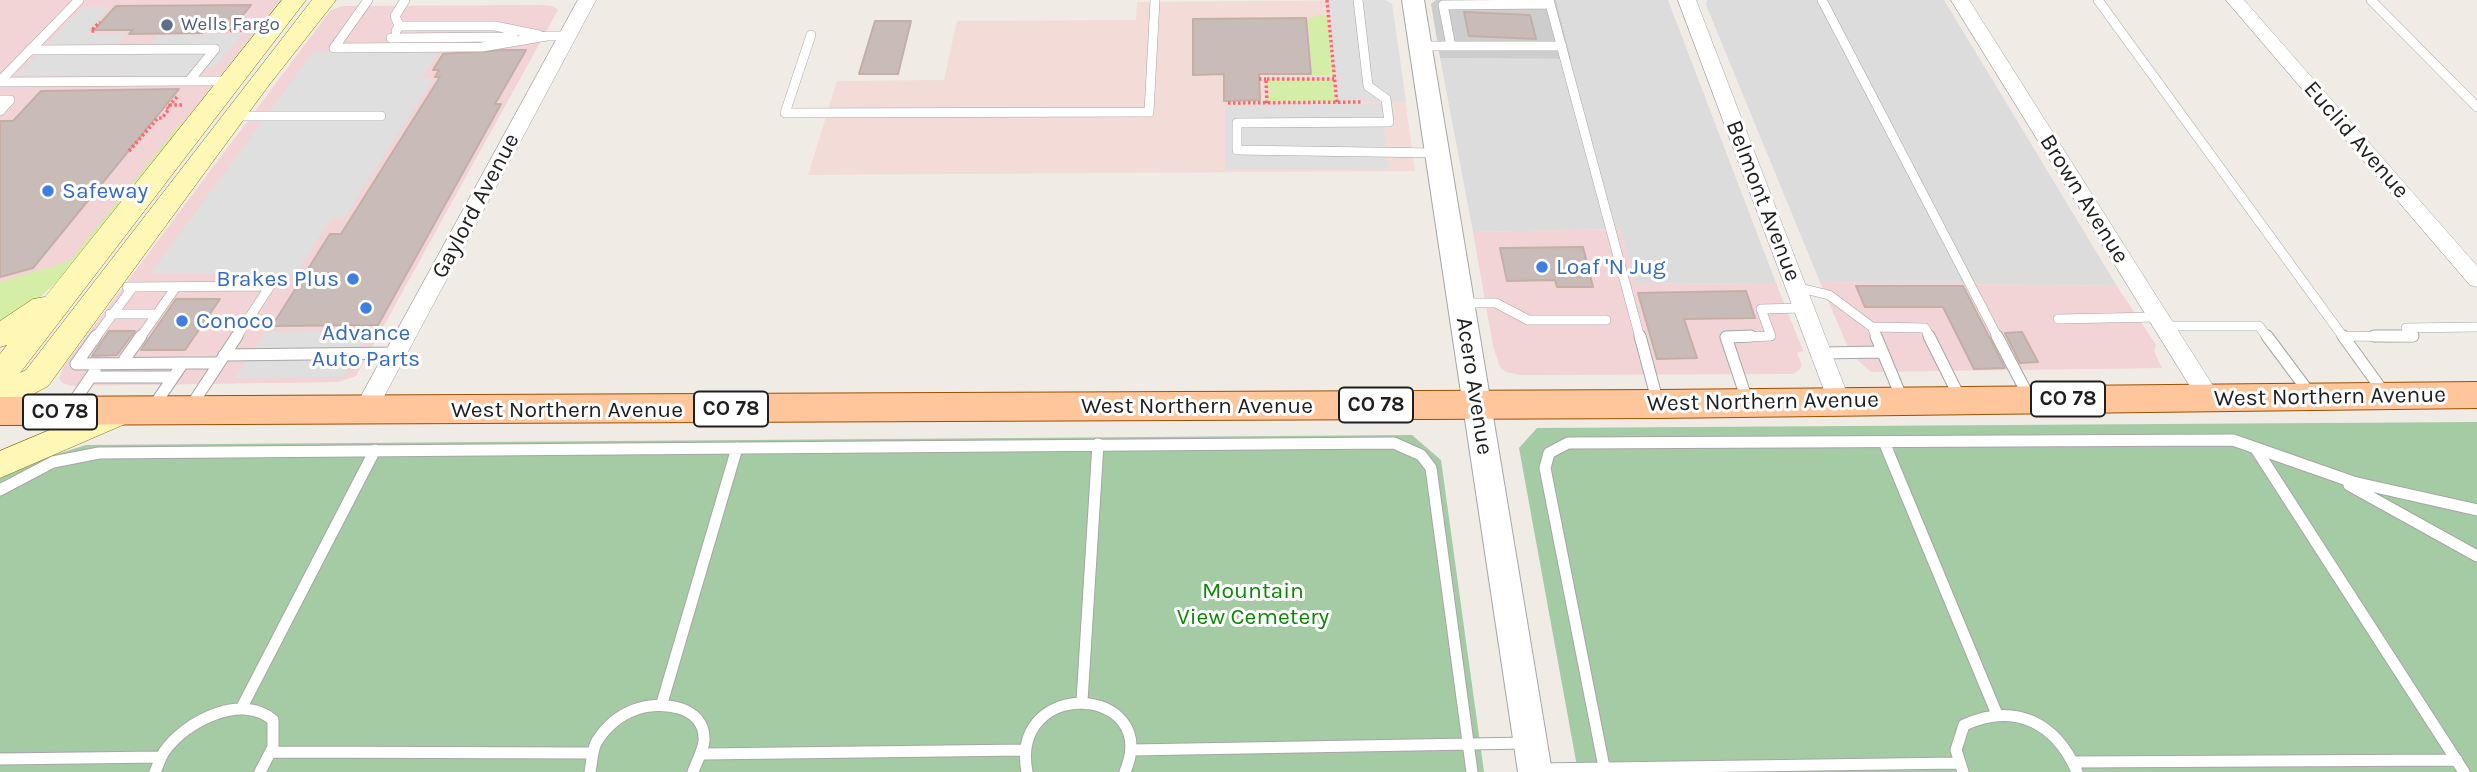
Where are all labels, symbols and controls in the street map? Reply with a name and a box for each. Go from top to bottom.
place label: Wells Fargo [181,14,280,36]
marker: Wells Fargo [159,17,175,33]
street label: Euclid Avenue [2297,76,2415,204]
street label: Belmont Avenue [1720,117,1806,285]
street label: Gaylord Avenue [426,129,526,283]
street label: Brown Avenue [2033,129,2135,269]
place label: Safeway [62,177,148,205]
marker: Safeway [40,183,56,199]
place label: Loaf 'N Jug [1556,253,1666,281]
marker: Loaf 'N Jug [1534,259,1550,275]
place label: Brakes Plus [216,265,339,293]
marker: Brakes Plus [345,271,361,287]
marker: Advance Auto Parts [358,300,374,316]
place label: Conoco [196,307,274,335]
marker: Conoco [174,313,190,329]
street label: Acero Avenue [1450,315,1498,457]
place label: Advance Auto Parts [312,319,420,373]
street label: West Northern Avenue [2214,381,2446,413]
road number: CO 78 [2031,382,2105,416]
street label: West Northern Avenue [1647,386,1879,418]
road number: CO 78 [1339,388,1413,422]
road number: CO 78 [694,392,768,426]
street label: West Northern Avenue [1081,392,1313,420]
road number: CO 78 [23,394,97,430]
street label: West Northern Avenue [451,396,683,424]
park label: Mountain View Cemetery [1177,577,1329,631]

